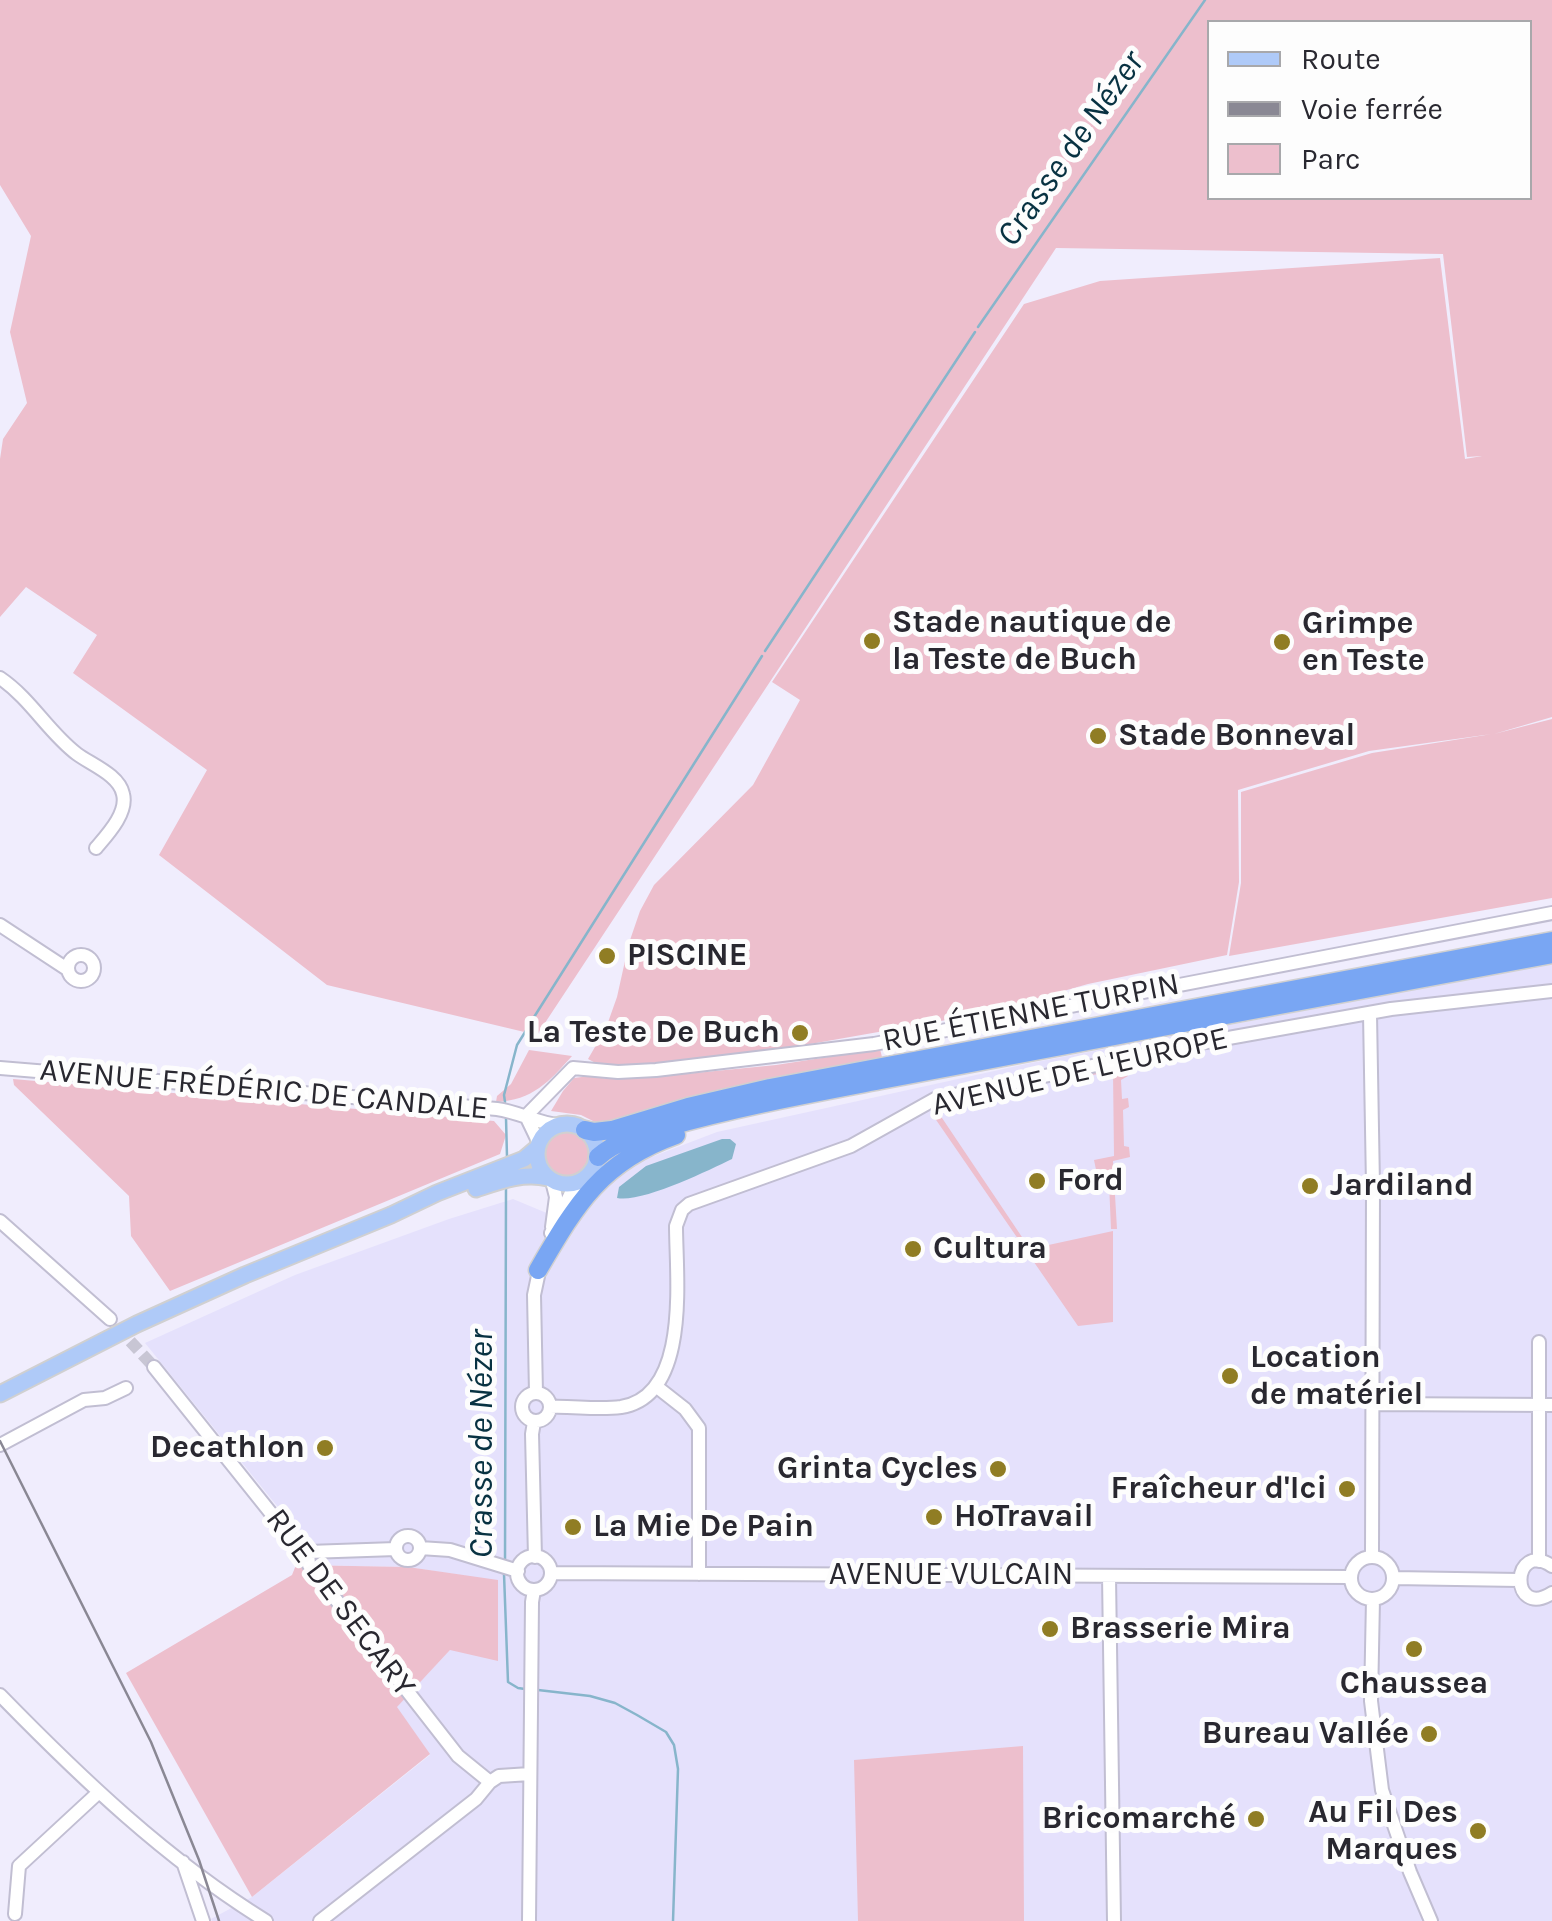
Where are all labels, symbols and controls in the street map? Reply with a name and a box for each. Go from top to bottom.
legend [1207,20,1532,200]
text: Route [1301,41,1381,77]
water label: Crasse de Nézer [988,43,1154,255]
text: Voie ferrée [1301,91,1443,127]
text: Parc [1301,141,1360,177]
place label: Stade nautique de la Teste de Buch [892,604,1172,679]
place label: Grimpe en Teste [1302,605,1425,680]
marker: Stade nautique de la Teste de Buch [861,630,883,652]
marker: Grimpe en Teste [1271,631,1293,653]
place label: Stade Bonneval [1118,717,1355,755]
marker: Stade Bonneval [1087,725,1109,747]
place label: PISCINE [627,937,747,975]
marker: PISCINE [596,945,618,967]
street label: RUE ÉTIENNE TURPIN [879,965,1183,1061]
place label: La Teste De Buch [527,1014,780,1052]
street label: AVENUE DE L'EUROPE [928,1019,1232,1125]
marker: La Teste De Buch [789,1022,811,1044]
street label: AVENUE FRÉDÉRIC DE CANDALE [38,1051,490,1129]
place label: Ford [1057,1162,1124,1200]
place label: Jardiland [1330,1167,1474,1205]
marker: Ford [1026,1170,1048,1192]
marker: Jardiland [1299,1175,1321,1197]
place label: Cultura [933,1230,1047,1268]
marker: Cultura [902,1238,924,1260]
water label: Crasse de Nézer [461,1329,503,1559]
place label: Location de matériel [1250,1339,1423,1414]
marker: Location de matériel [1219,1365,1241,1387]
place label: Decathlon [150,1429,305,1467]
marker: Decathlon [314,1437,336,1459]
place label: Grinta Cycles [777,1450,978,1488]
marker: Grinta Cycles [987,1458,1009,1480]
place label: Fraîcheur d'Ici [1111,1470,1327,1508]
marker: Fraîcheur d'Ici [1336,1478,1358,1500]
place label: HoTravail [954,1498,1093,1536]
street label: RUE DE SECARY [257,1501,423,1705]
marker: HoTravail [923,1506,945,1528]
place label: La Mie De Pain [593,1508,814,1546]
marker: La Mie De Pain [562,1516,584,1538]
street label: AVENUE VULCAIN [829,1556,1073,1594]
place label: Brasserie Mira [1070,1610,1291,1648]
marker: Brasserie Mira [1039,1618,1061,1640]
marker: Chaussea [1403,1638,1425,1660]
place label: Chaussea [1340,1665,1488,1703]
place label: Bureau Vallée [1202,1715,1409,1753]
marker: Bureau Vallée [1418,1723,1440,1745]
place label: Au Fil Des Marques [1308,1794,1458,1869]
place label: Bricomarché [1042,1800,1236,1838]
marker: Bricomarché [1245,1808,1267,1830]
marker: Au Fil Des Marques [1467,1820,1489,1842]

